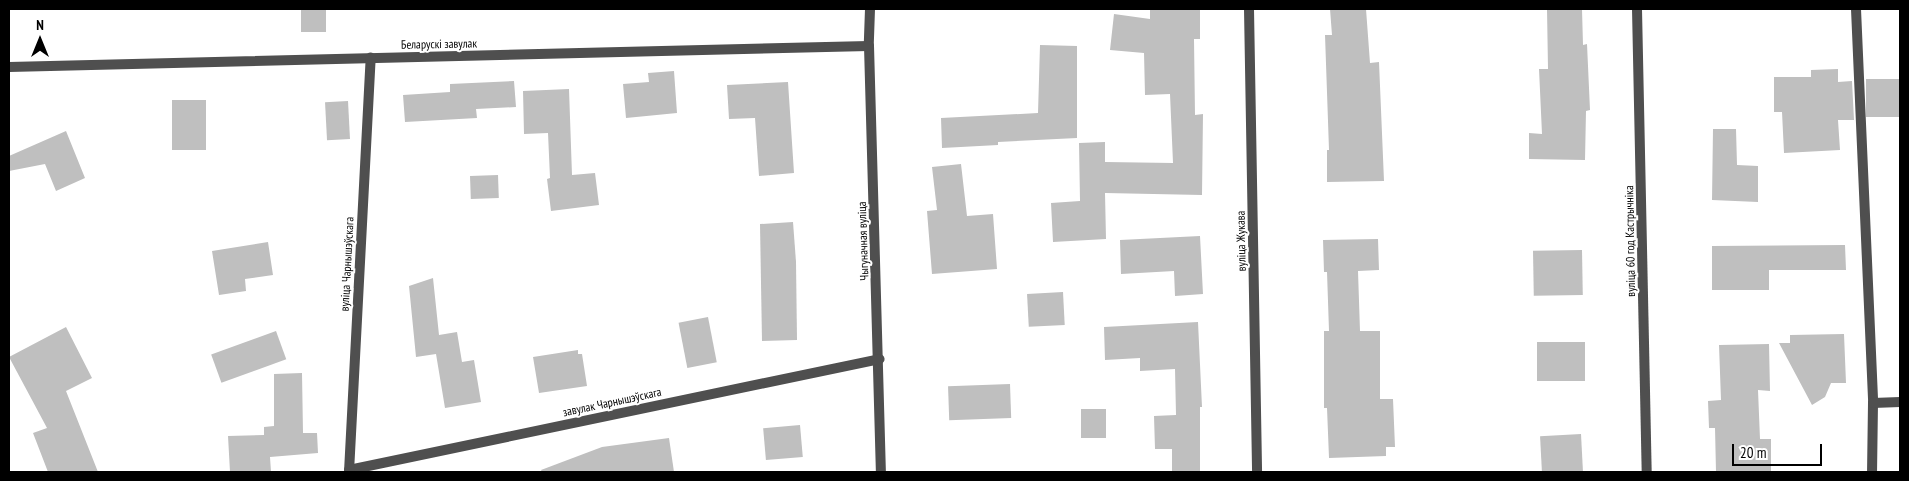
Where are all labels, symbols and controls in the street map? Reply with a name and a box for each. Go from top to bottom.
north arrow [15,15,65,65]
text: N [36,16,44,34]
street label: Беларускі завулак [401,36,477,52]
street label: вуліца 60 год Кастрычніка [1622,185,1638,297]
street label: Чыгуначная вуліца [854,201,872,281]
street label: вуліца Жукава [1233,211,1249,271]
street label: вуліца Чарнышэўскага [337,216,357,312]
street label: завулак Чарнышэўскага [561,384,663,420]
scale bar [1734,434,1824,466]
text: 20 m [1740,443,1766,462]

